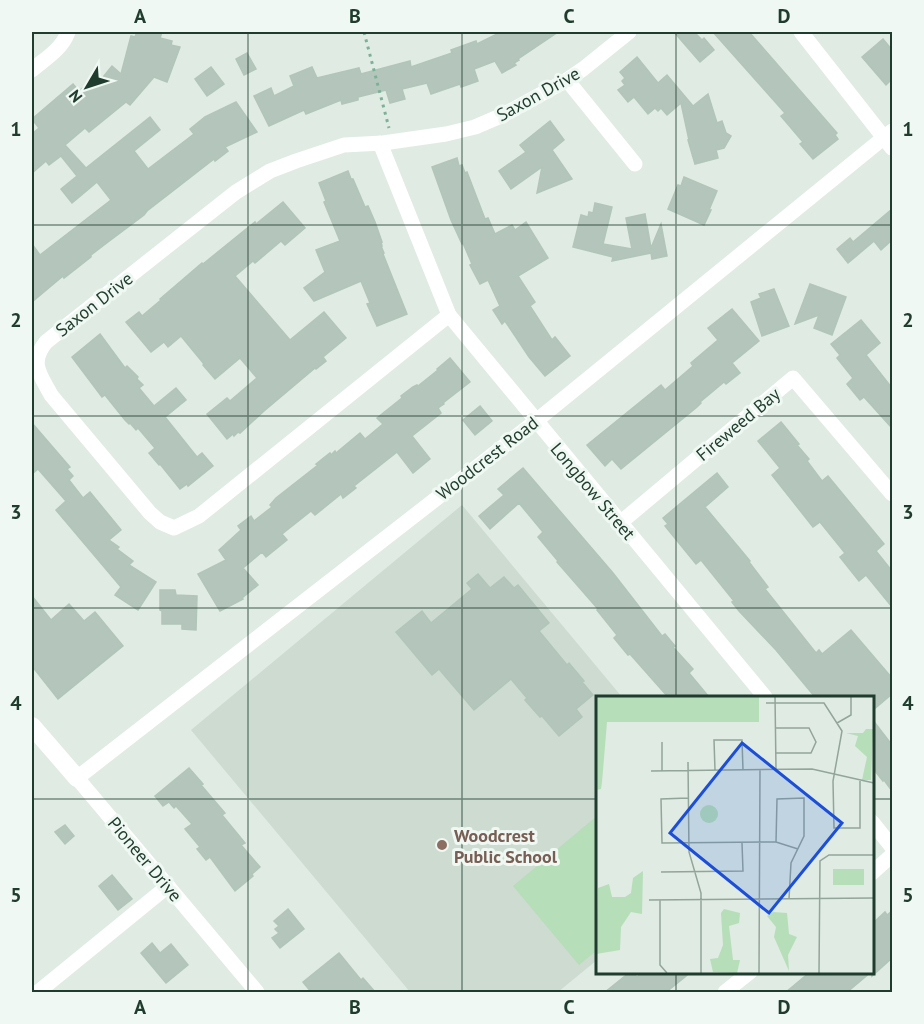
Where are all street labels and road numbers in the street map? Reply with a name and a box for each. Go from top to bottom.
street label: Saxon Drive [492,62,584,126]
street label: Saxon Drive [51,267,137,341]
street label: Fireweed Bay [691,382,785,466]
street label: Woodcrest Road [431,411,543,505]
street label: Longbow Street [546,438,640,544]
street label: Pioneer Drive [103,812,187,906]

